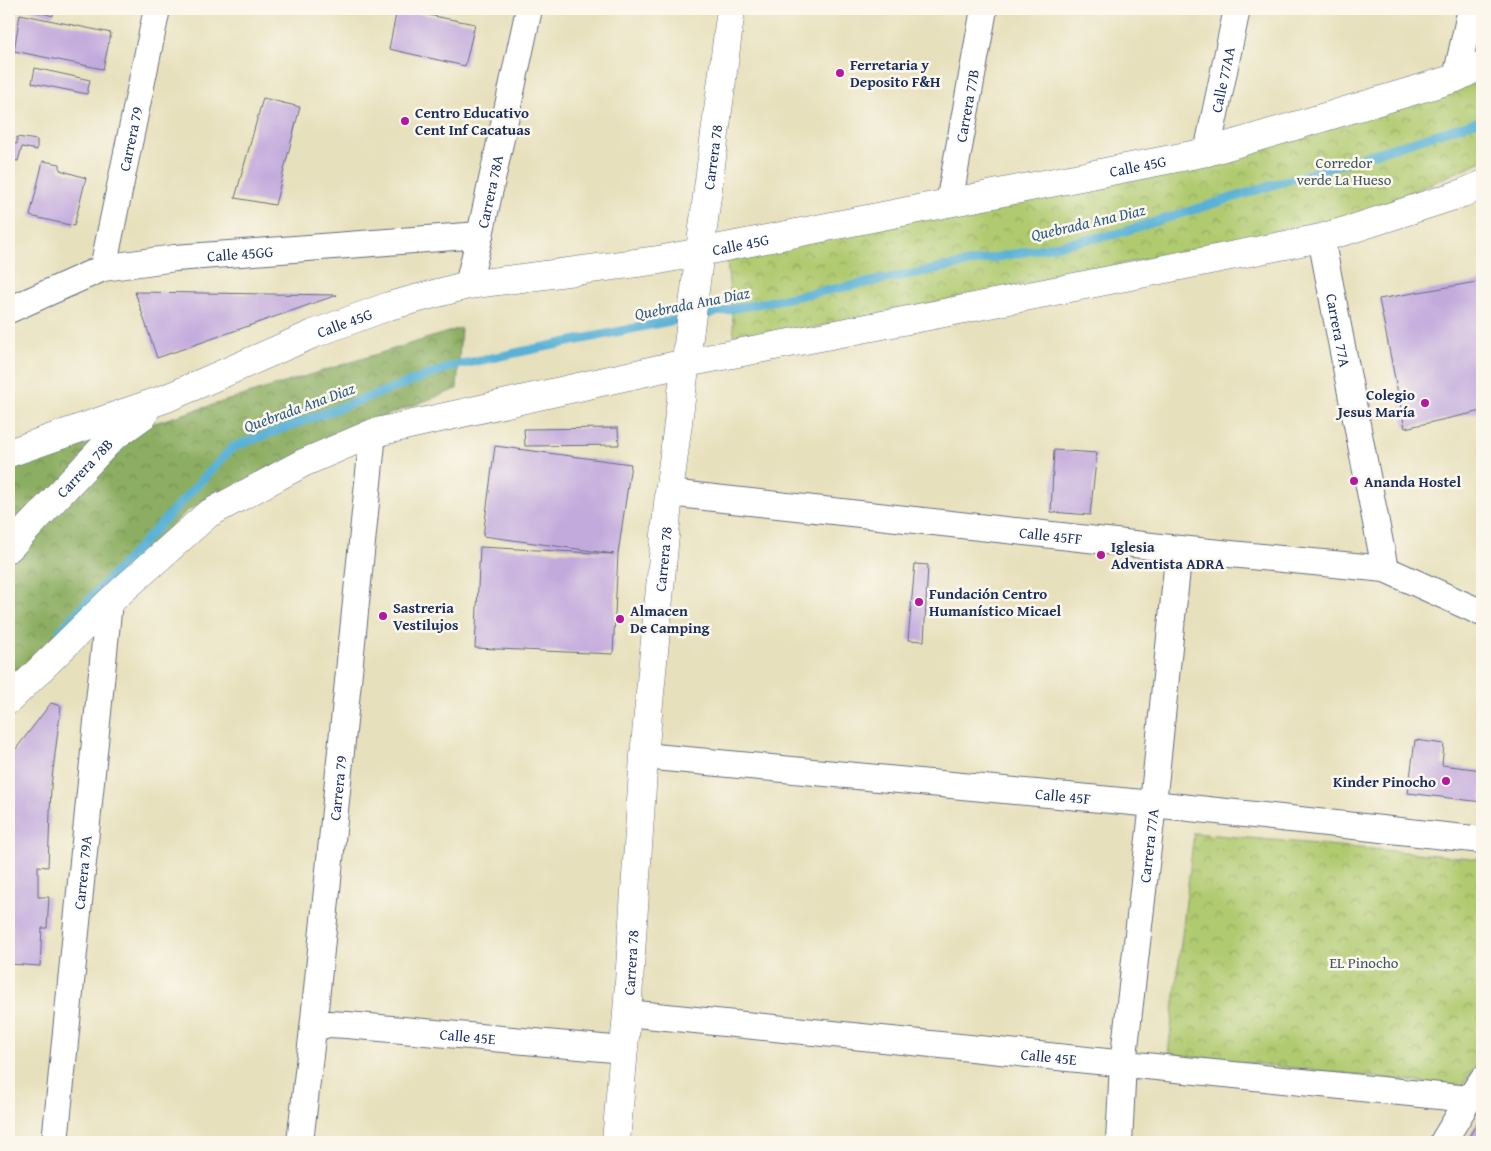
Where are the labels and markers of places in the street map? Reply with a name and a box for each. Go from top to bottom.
place label: Ferretaria y Deposito F&H [850,54,940,92]
marker: Ferretaria y Deposito F&H [834,67,846,79]
place label: Centro Educativo Cent Inf Cacatuas [415,102,530,140]
marker: Centro Educativo Cent Inf Cacatuas [399,115,411,127]
place label: Colegio Jesus María [1335,384,1415,422]
marker: Colegio Jesus María [1419,397,1431,409]
place label: Ananda Hostel [1364,471,1461,492]
marker: Ananda Hostel [1348,475,1360,487]
place label: Iglesia Adventista ADRA [1111,536,1225,574]
marker: Iglesia Adventista ADRA [1095,549,1107,561]
place label: Fundación Centro Humanístico Micael [929,583,1062,621]
marker: Fundación Centro Humanístico Micael [913,596,925,608]
place label: Sastreria Vestilujos [393,597,458,635]
place label: Almacen De Camping [630,600,710,638]
marker: Sastreria Vestilujos [377,610,389,622]
marker: Almacen De Camping [614,613,626,625]
place label: Kinder Pinocho [1333,771,1436,792]
marker: Kinder Pinocho [1440,775,1452,787]

